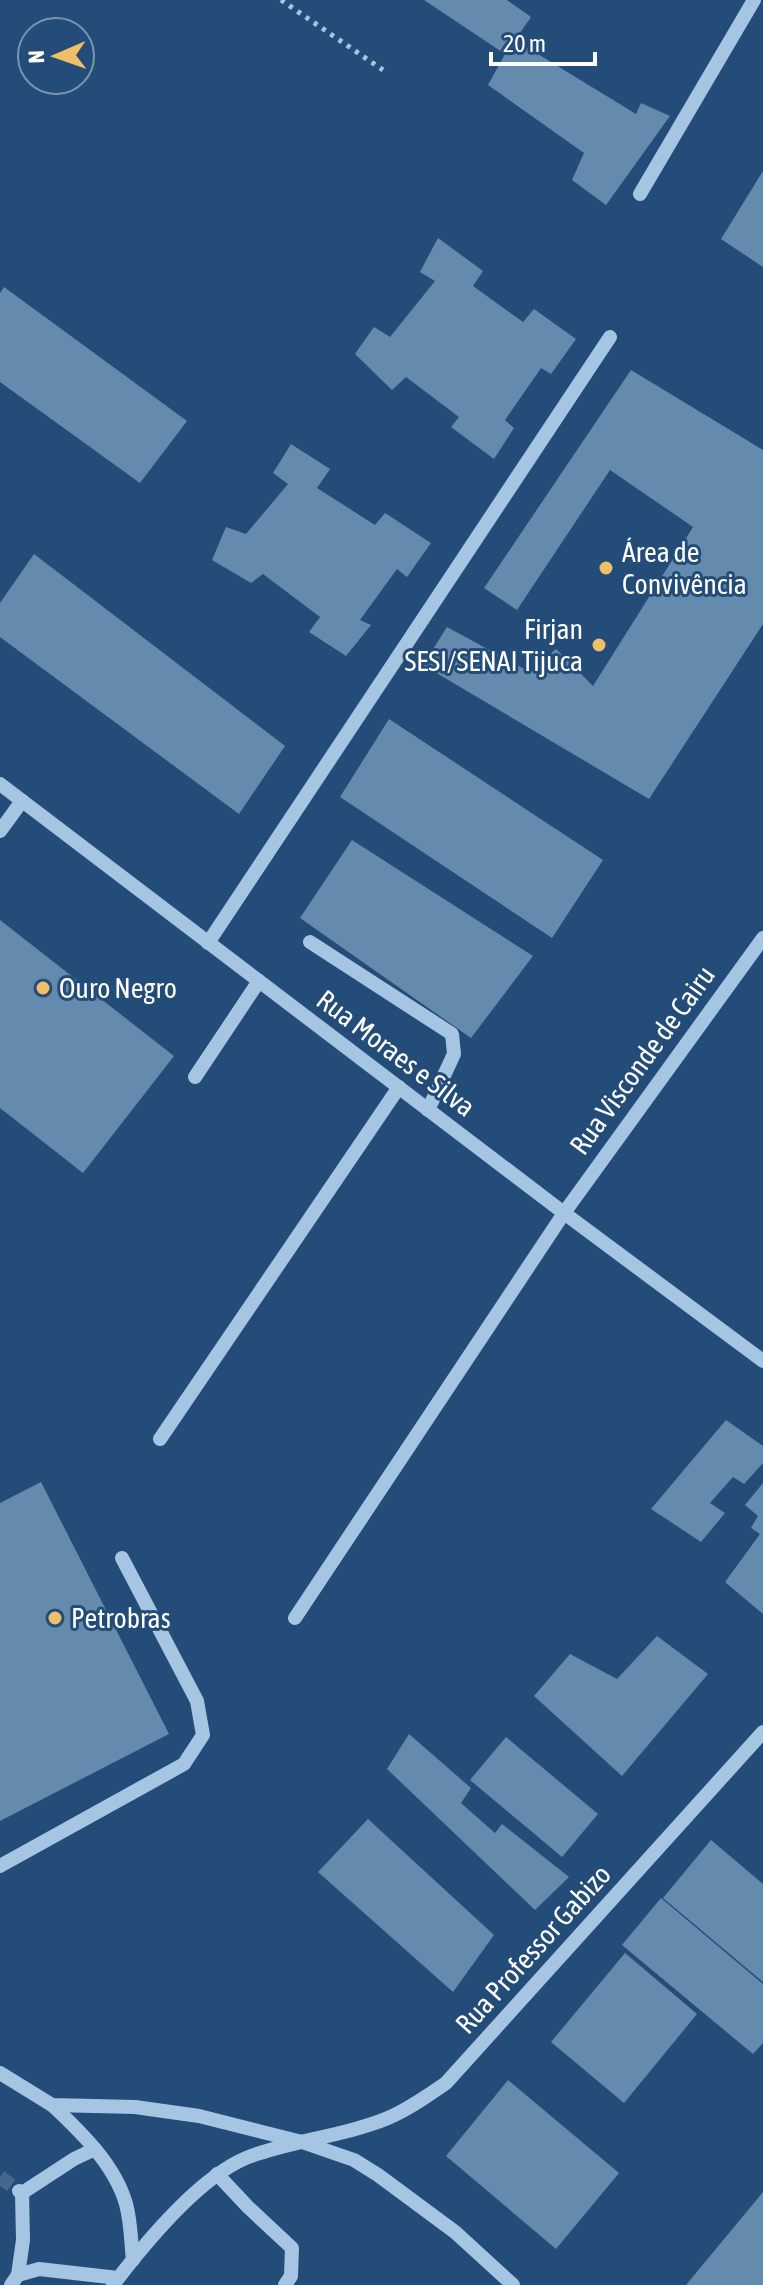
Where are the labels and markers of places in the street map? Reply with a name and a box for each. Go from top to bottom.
place label: Área de Convivência [622,536,747,600]
marker: Área de Convivência [597,559,615,577]
place label: Firjan SESI/SENAI Tijuca [405,613,583,677]
marker: Firjan SESI/SENAI Tijuca [590,636,608,654]
place label: Ouro Negro [59,972,177,1004]
marker: Ouro Negro [34,979,52,997]
place label: Petrobras [71,1602,171,1634]
marker: Petrobras [46,1609,64,1627]

